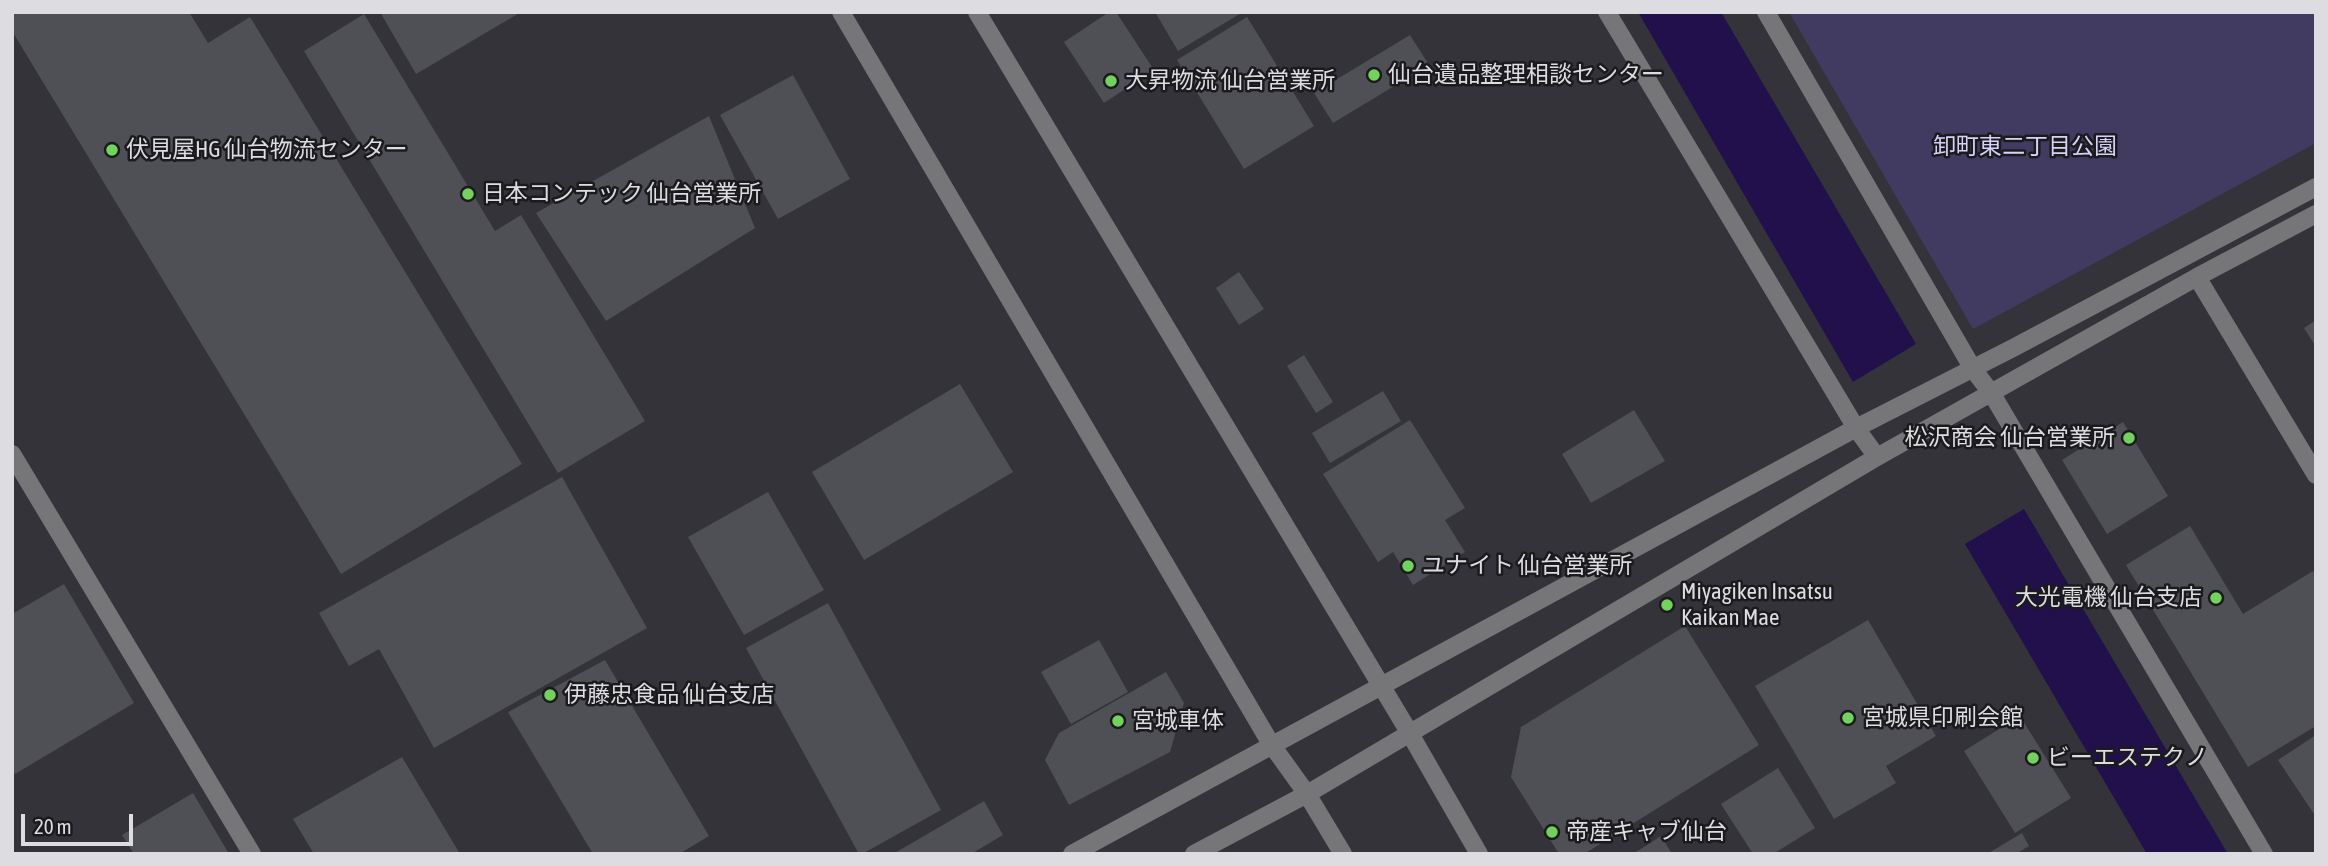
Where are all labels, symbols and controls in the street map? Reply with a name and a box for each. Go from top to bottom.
place label: 仙台遺品整理相談センター [1388,61,1664,89]
place label: 大昇物流 仙台営業所 [1125,67,1335,95]
marker: 仙台遺品整理相談センター [1366,67,1382,83]
marker: 大昇物流 仙台営業所 [1103,73,1119,89]
park label: 卸町東二丁目公園 [1933,133,2117,161]
place label: 伏見屋HG 仙台物流センター [126,136,408,164]
marker: 伏見屋HG 仙台物流センター [104,142,120,158]
place label: 日本コンテック 仙台営業所 [482,180,761,208]
marker: 日本コンテック 仙台営業所 [460,186,476,202]
place label: 松沢商会 仙台営業所 [1905,424,2115,452]
marker: 松沢商会 仙台営業所 [2121,430,2137,446]
place label: ユナイト 仙台営業所 [1422,552,1632,580]
marker: ユナイト 仙台営業所 [1400,558,1416,574]
place label: Miyagiken Insatsu Kaikan Mae [1681,578,1833,632]
place label: 大光電機 仙台支店 [2015,584,2202,612]
marker: 大光電機 仙台支店 [2208,590,2224,606]
marker: Miyagiken Insatsu Kaikan Mae [1659,597,1675,613]
place label: 伊藤忠食品 仙台支店 [564,681,774,709]
marker: 伊藤忠食品 仙台支店 [542,687,558,703]
place label: 宮城県印刷会館 [1862,704,2023,732]
place label: 宮城車体 [1132,707,1224,735]
marker: 宮城県印刷会館 [1840,710,1856,726]
marker: 宮城車体 [1110,713,1126,729]
place label: ビーエステクノ [2047,744,2208,772]
marker: ビーエステクノ [2025,750,2041,766]
scale bar [24,800,136,844]
text: 20 m [34,814,72,838]
place label: 帝産キャブ仙台 [1566,818,1727,846]
marker: 帝産キャブ仙台 [1544,824,1560,840]

